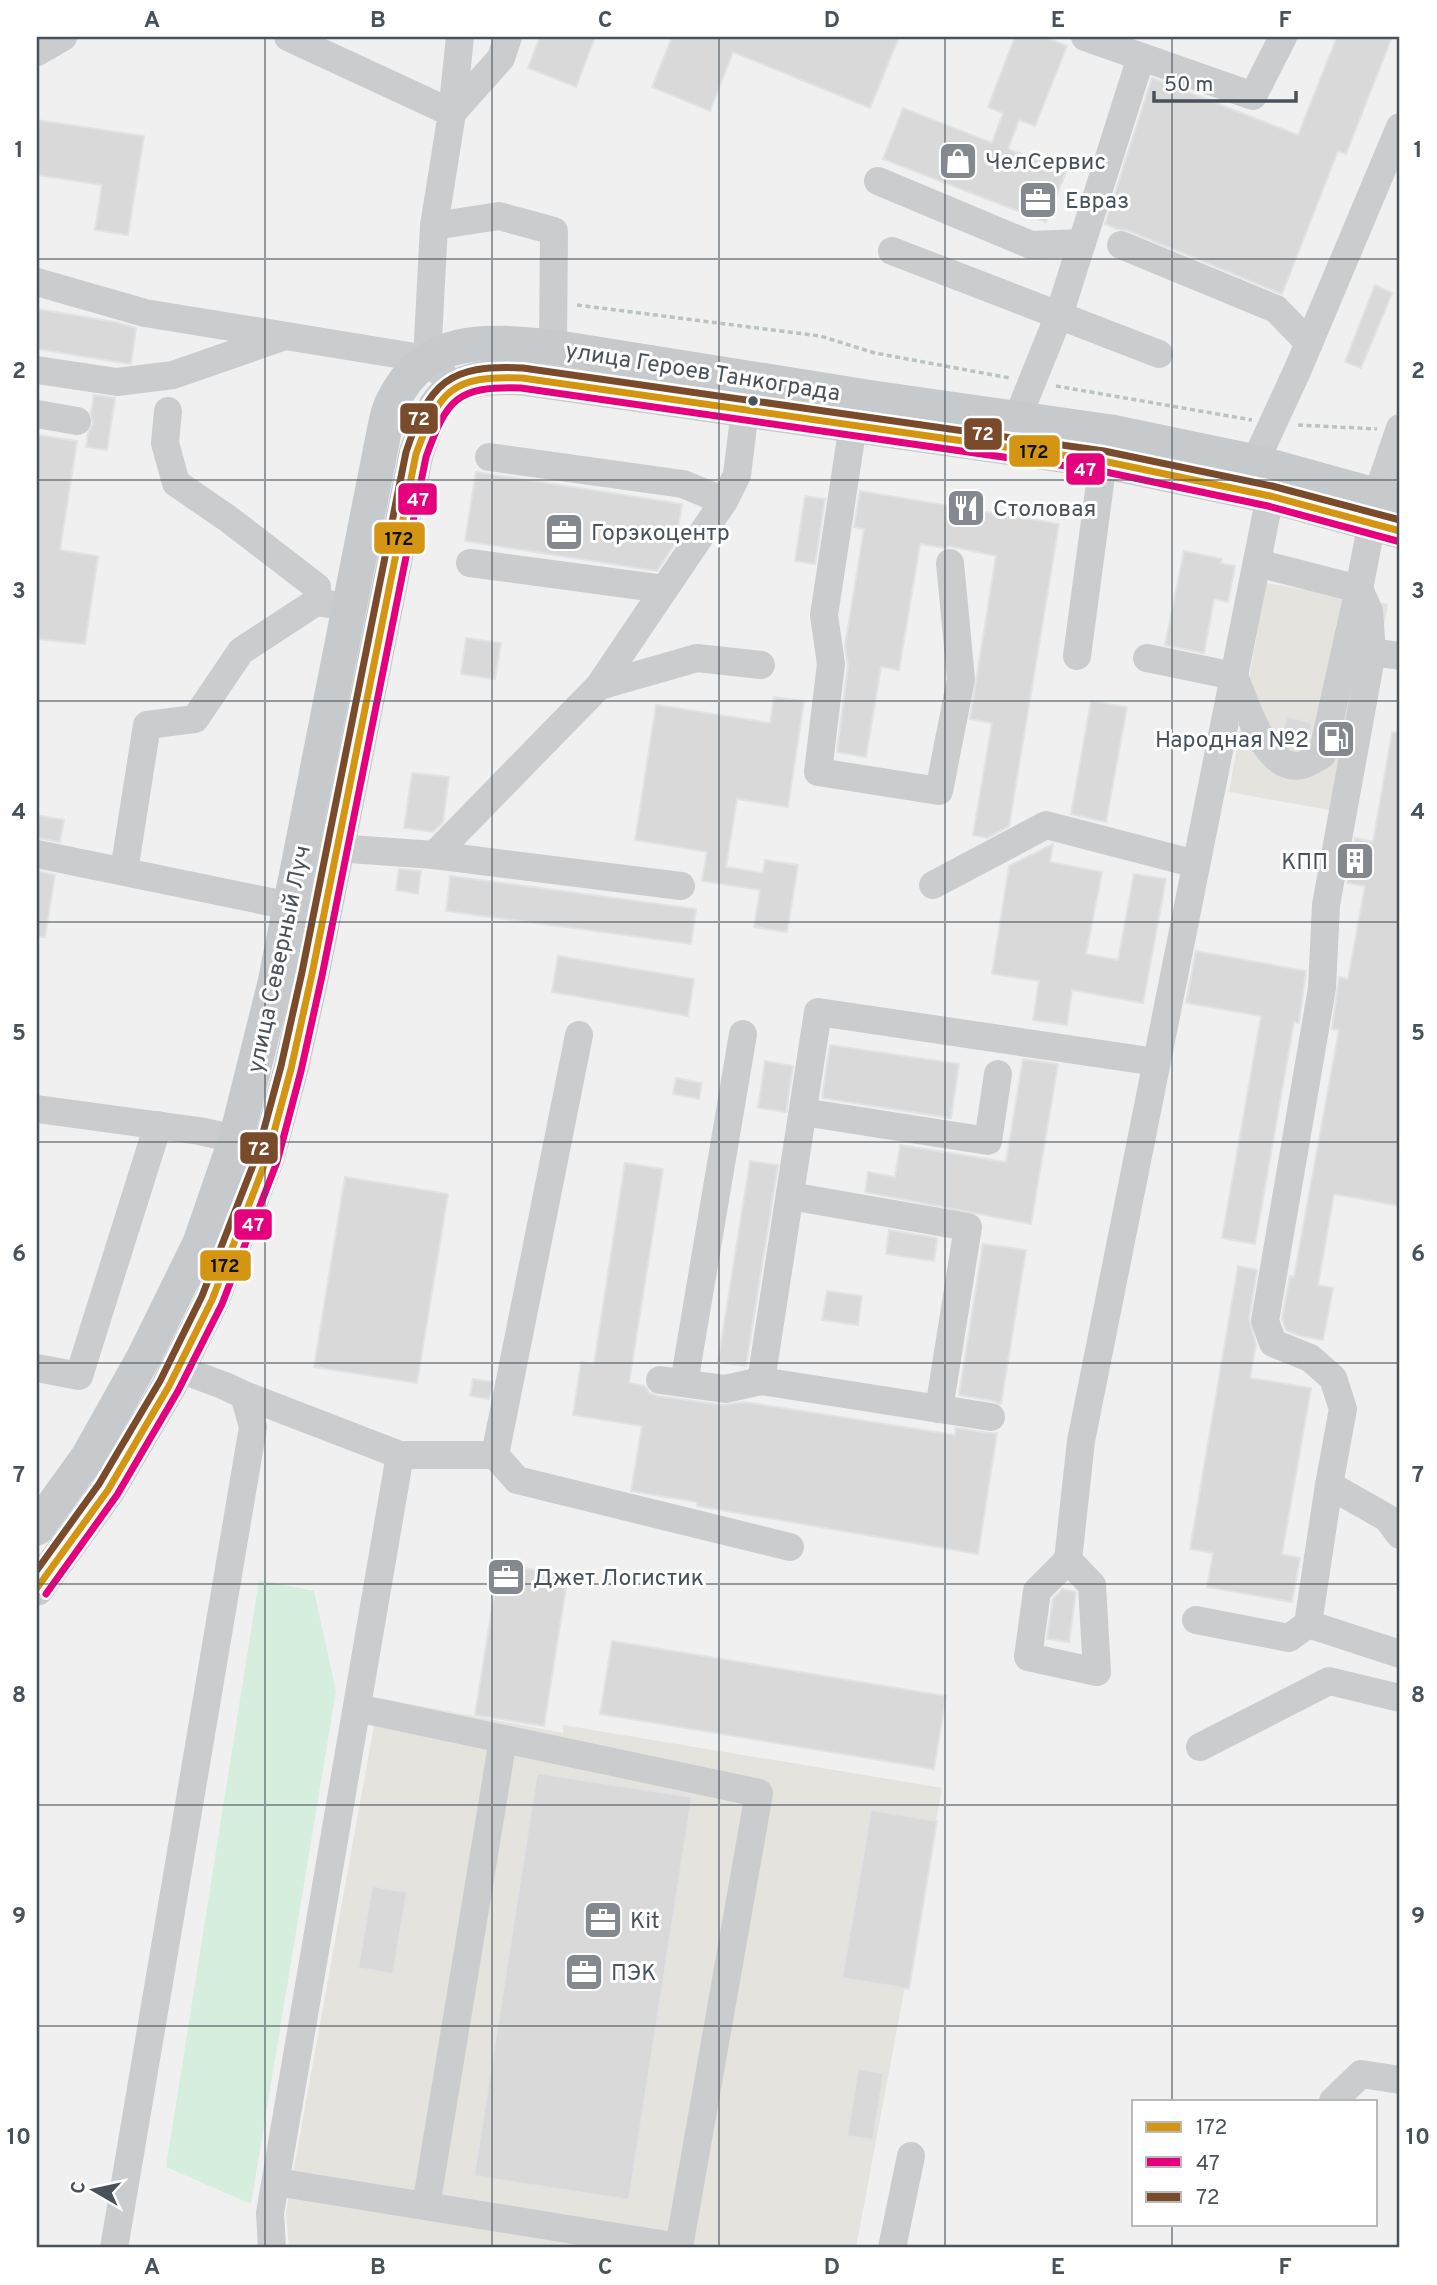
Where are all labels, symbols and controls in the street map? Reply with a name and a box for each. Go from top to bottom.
text: A [144,7,160,36]
text: B [370,7,386,36]
text: C [598,7,612,36]
text: D [824,7,840,36]
text: E [1051,7,1065,36]
text: F [1278,7,1292,36]
scale bar [1154,60,1295,104]
text: 50 m [1164,72,1213,99]
text: 1 [14,137,24,166]
text: 1 [1413,137,1423,166]
shop icon: ЧелСервис [937,140,979,182]
place label: ЧелСервис [985,149,1106,178]
office icon: Евраз [1017,179,1059,221]
place label: Евраз [1065,188,1129,217]
street label: улица Героев Танкограда [563,337,842,410]
text: 2 [12,358,26,387]
text: 2 [1411,358,1425,387]
unlabelled marker [746,394,760,408]
line badge: 72 [399,402,439,435]
text: 72 [408,408,430,432]
line badge: 72 [963,417,1003,451]
text: 72 [972,423,994,447]
line badge: 172 [1008,434,1061,468]
text: 172 [1019,441,1049,465]
line badge: 47 [1065,452,1106,486]
text: 47 [1074,459,1096,483]
line badge: 47 [397,482,438,516]
restaurant icon: Столовая [945,487,987,529]
text: 47 [407,489,429,513]
place label: Столовая [993,496,1096,525]
office icon: Горэкоцентр [543,511,585,553]
place label: Горэкоцентр [591,520,730,549]
line badge: 172 [373,521,426,555]
text: 172 [384,528,414,552]
text: 3 [12,578,26,607]
text: 3 [1411,578,1425,607]
fuel station icon: Народная №2 [1315,718,1357,760]
place label: Народная №2 [1155,727,1309,756]
text: 4 [12,799,26,828]
text: 4 [1411,799,1425,828]
building icon: КПП [1334,840,1376,882]
street label: улица Северный Луч [242,843,319,1076]
place label: КПП [1281,849,1328,878]
text: 5 [12,1020,26,1049]
text: 5 [1411,1020,1425,1049]
line badge: 72 [239,1131,279,1165]
text: 72 [248,1138,270,1162]
line badge: 47 [233,1208,273,1241]
text: 47 [242,1214,264,1238]
text: 6 [12,1241,26,1270]
text: 6 [1411,1241,1425,1270]
line badge: 172 [199,1249,252,1282]
text: 172 [210,1255,240,1279]
text: 7 [13,1462,25,1491]
text: 7 [1412,1462,1424,1491]
office icon: Джет Логистик [485,1556,527,1598]
place label: Джет Логистик [533,1565,704,1594]
text: 8 [12,1682,26,1711]
text: 8 [1411,1682,1425,1711]
office icon: Kit [582,1899,624,1941]
text: 9 [12,1903,26,1932]
text: 9 [1411,1903,1425,1932]
place label: Kit [630,1908,660,1937]
office icon: ПЭК [563,1951,605,1993]
place label: ПЭК [611,1960,657,1989]
legend [1132,2100,1378,2226]
text: 172 [1196,2115,1227,2142]
text: 10 [7,2124,31,2153]
text: 10 [1406,2124,1430,2153]
text: 47 [1196,2151,1220,2178]
north arrow [60,2156,130,2226]
text: С [66,2180,92,2196]
text: 72 [1196,2185,1220,2212]
text: A [144,2254,160,2283]
text: B [370,2254,386,2283]
text: C [598,2254,612,2283]
text: D [824,2254,840,2283]
text: E [1051,2254,1065,2283]
text: F [1278,2254,1292,2283]

